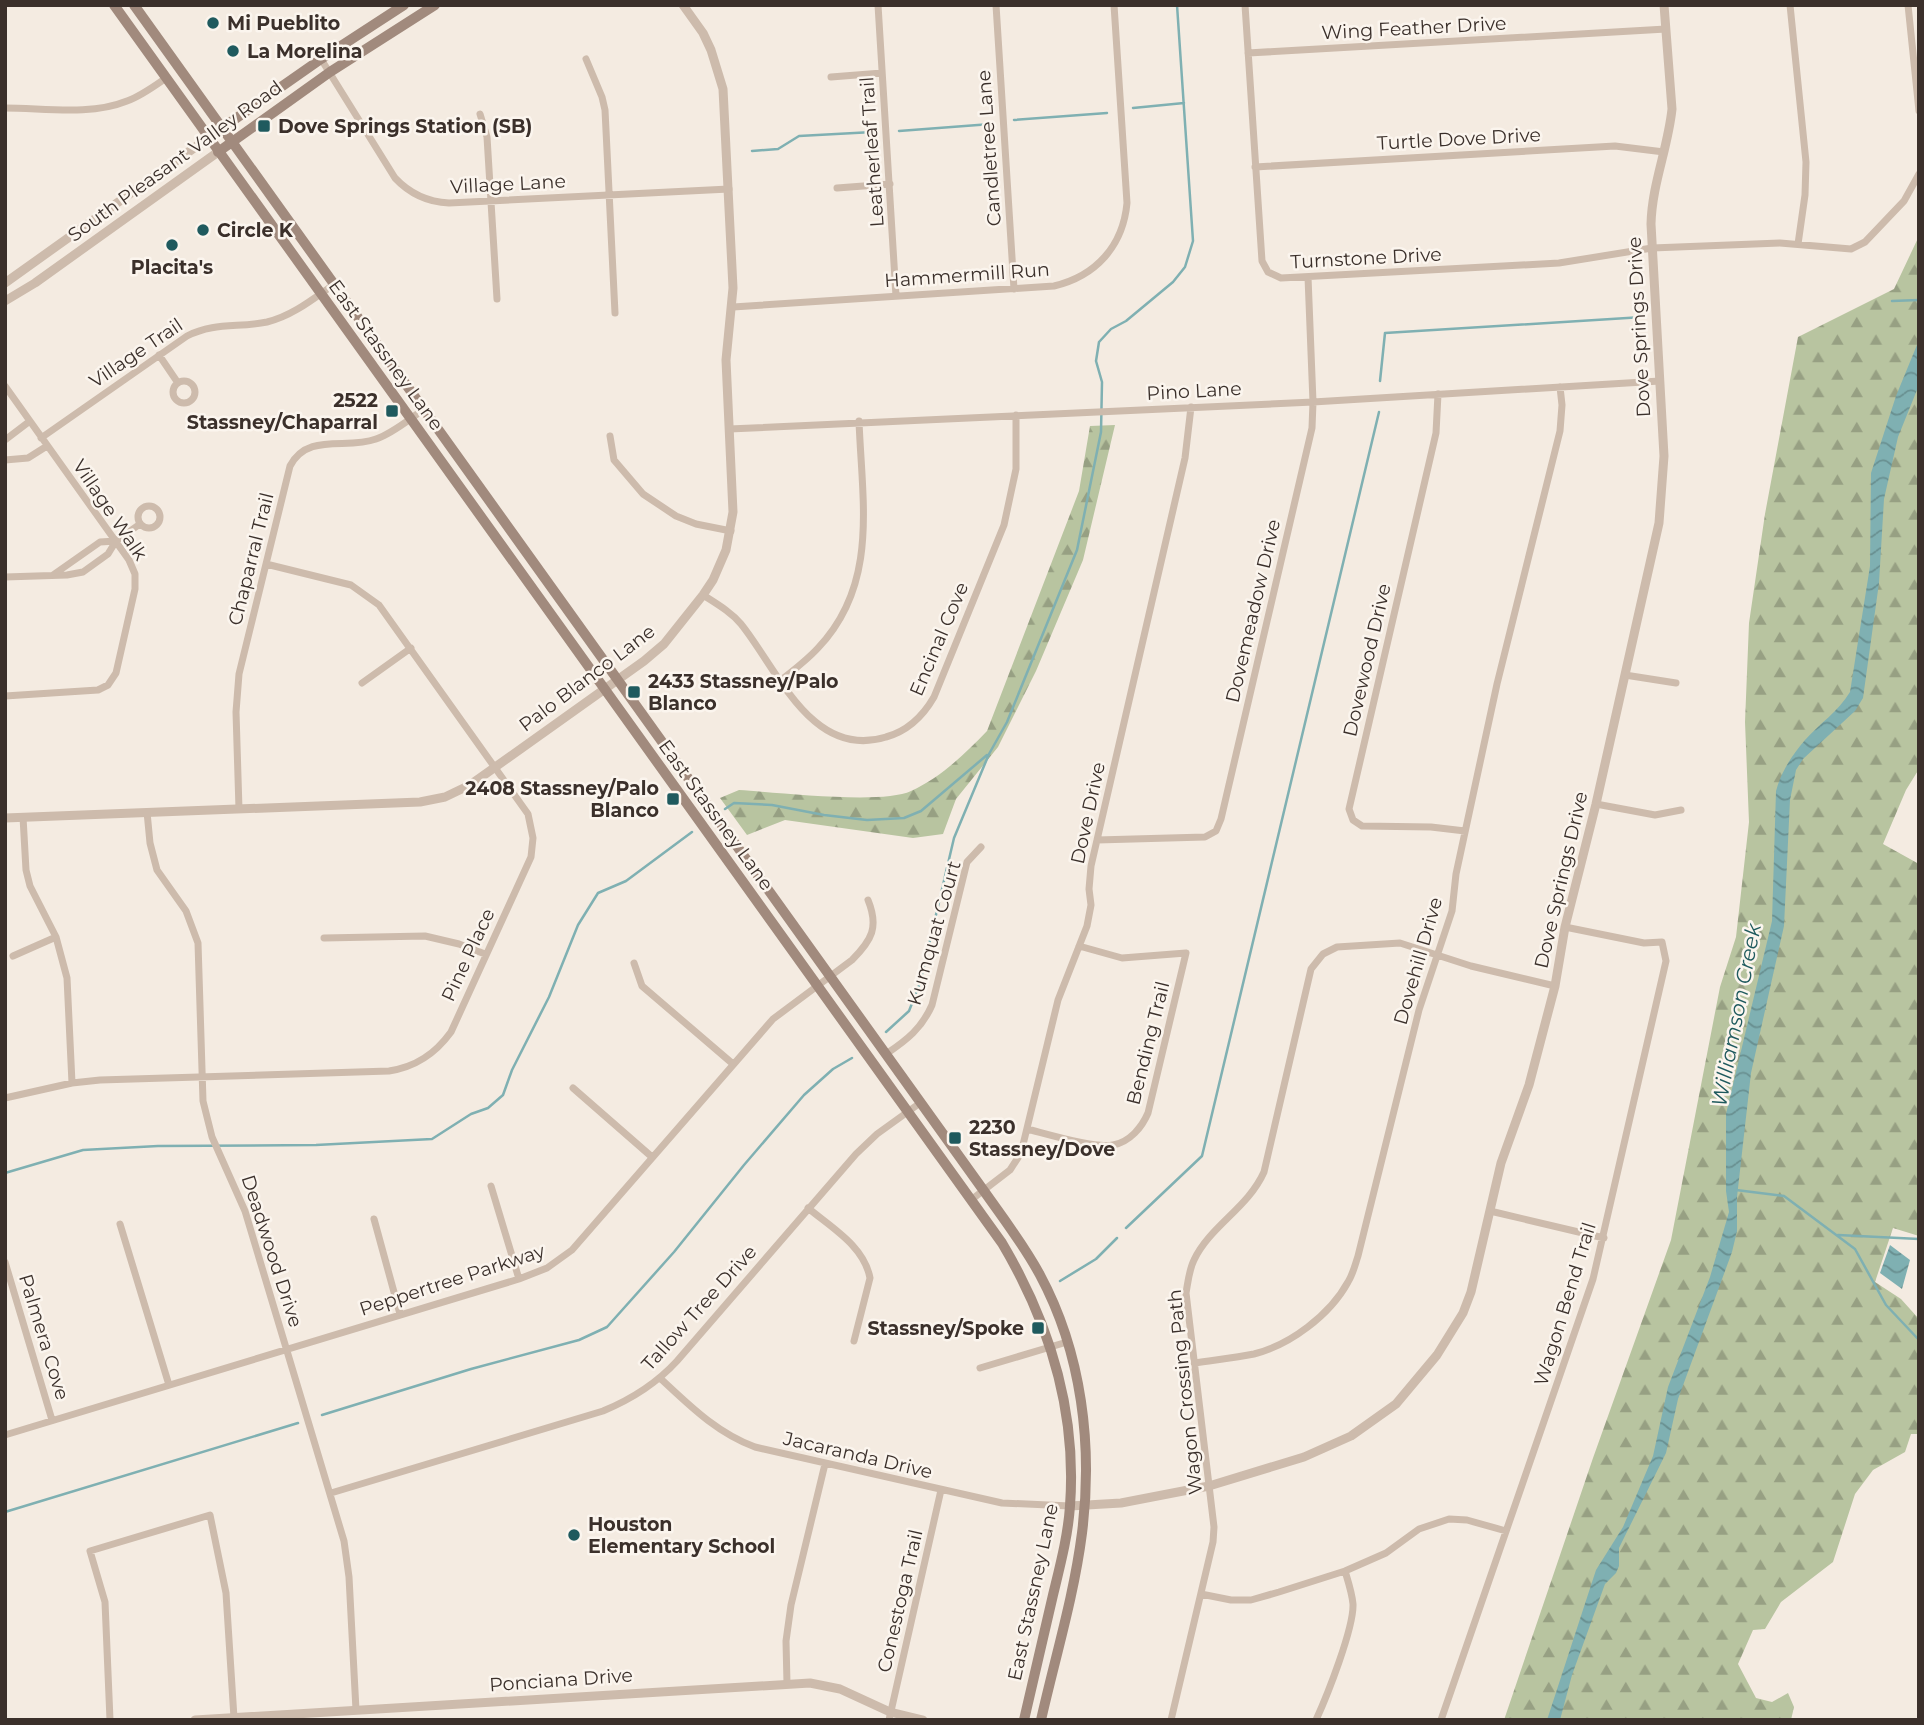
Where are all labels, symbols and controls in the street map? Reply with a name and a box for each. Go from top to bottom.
place label: Mi Pueblito [227,12,340,35]
street label: Wing Feather Drive [1321,12,1507,44]
marker: Mi Pueblito [205,15,221,31]
place label: La Morelina [247,40,363,63]
marker: La Morelina [225,43,241,59]
street label: Candletree Lane [972,69,1006,227]
street label: South Pleasant Valley Road [63,76,287,246]
street label: Leatherleaf Trail [855,76,889,228]
place label: Dove Springs Station (SB) [278,115,532,138]
marker: Dove Springs Station (SB) [256,118,272,134]
street label: Turtle Dove Drive [1376,123,1542,155]
street label: Village Lane [450,169,566,199]
place label: Circle K [217,219,294,242]
marker: Circle K [195,222,211,238]
street label: Dove Springs Drive [1623,236,1655,418]
marker: Placita's [164,237,180,253]
street label: Turnstone Drive [1290,243,1442,273]
place label: Placita's [131,256,213,279]
street label: Hammermill Run [884,258,1050,292]
street label: East Stassney Lane [324,275,448,435]
street label: Village Trail [85,313,187,393]
street label: Pino Lane [1146,377,1242,405]
place label: 2522 Stassney/Chaparral [187,389,378,434]
marker: 2522 Stassney/Chaparral [384,403,400,419]
street label: Village Walk [68,455,153,565]
street label: Chaparral Trail [223,490,279,628]
street label: Dovemeadow Drive [1221,517,1285,705]
street label: Encinal Cove [905,579,973,699]
street label: Dovewood Drive [1338,581,1396,739]
street label: Palo Blanco Lane [515,619,659,737]
place label: 2433 Stassney/Palo Blanco [648,670,839,715]
marker: 2433 Stassney/Palo Blanco [626,684,642,700]
street label: East Stassney Lane [654,735,778,895]
street label: Dove Drive [1066,760,1110,866]
place label: 2408 Stassney/Palo Blanco [465,777,659,822]
street label: Dove Springs Drive [1529,789,1593,971]
marker: 2408 Stassney/Palo Blanco [665,791,681,807]
street label: Kumquat Court [902,858,966,1008]
street label: Dovehill Drive [1389,895,1447,1027]
street label: Pine Place [436,905,500,1005]
water label: Williamson Creek [1706,920,1766,1109]
street label: Bending Trail [1122,979,1174,1107]
place label: 2230 Stassney/Dove [969,1116,1115,1161]
marker: 2230 Stassney/Dove [947,1130,963,1146]
street label: Deadwood Drive [237,1172,307,1330]
street label: Wagon Bend Trail [1529,1220,1601,1388]
street label: Peppertree Parkway [356,1239,548,1321]
street label: Tallow Tree Drive [637,1241,761,1375]
street label: Palmera Cove [14,1271,74,1403]
street label: Wagon Crossing Path [1163,1288,1207,1496]
place label: Stassney/Spoke [867,1317,1024,1340]
marker: Stassney/Spoke [1030,1320,1046,1336]
street label: Jacaranda Drive [780,1426,935,1483]
street label: East Stassney Lane [1003,1501,1063,1683]
place label: Houston Elementary School [588,1513,775,1558]
marker: Houston Elementary School [566,1527,582,1543]
street label: Conestoga Trail [872,1527,928,1675]
street label: Ponciana Drive [488,1664,634,1696]

